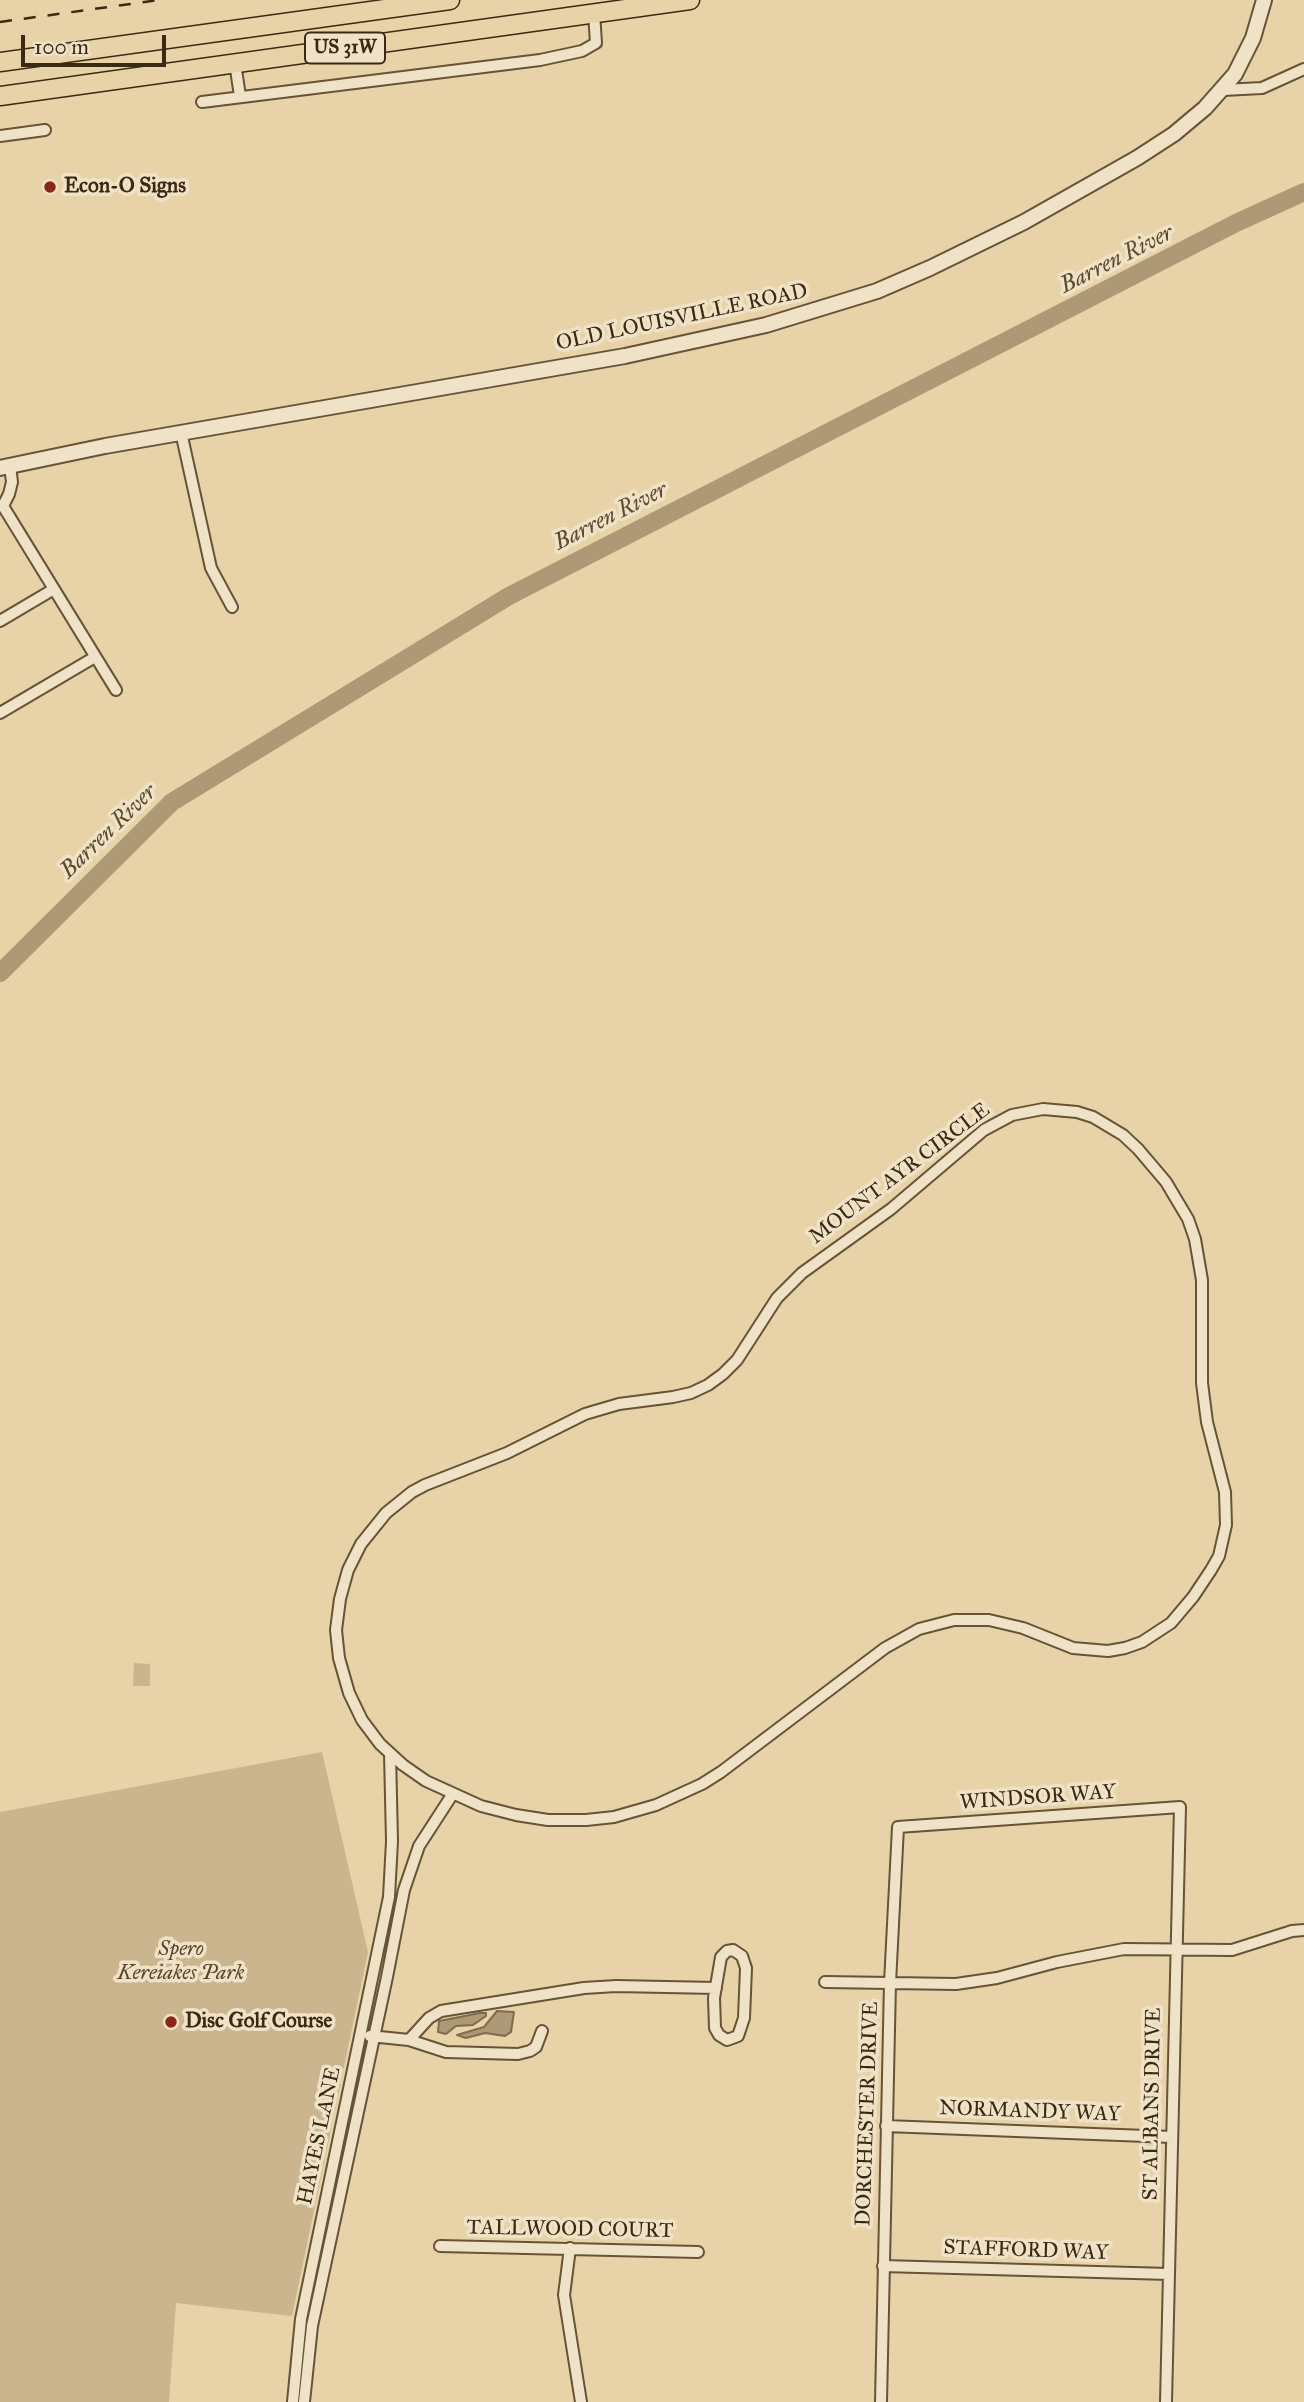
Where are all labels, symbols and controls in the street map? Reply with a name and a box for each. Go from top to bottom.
scale bar [24,21,170,65]
road number: US 31W [305,32,385,64]
text: 100 m [34,34,89,60]
place label: Econ-O Signs [64,174,186,200]
marker: Econ-O Signs [42,179,58,195]
water label: Barren River [1056,220,1178,300]
street label: OLD LOUISVILLE ROAD [554,279,810,357]
water label: Barren River [550,477,672,557]
water label: Barren River [55,779,163,885]
street label: MOUNT AYR CIRCLE [805,1098,995,1250]
street label: WINDSOR WAY [959,1780,1117,1816]
park label: Spero Kereiakes Park [118,1937,244,1987]
street label: DORCHESTER DRIVE [851,2001,885,2227]
street label: ST ALBANS DRIVE [1139,2007,1167,2201]
place label: Disc Golf Course [185,2009,332,2035]
marker: Disc Golf Course [163,2014,179,2030]
street label: HAYES LANE [293,2065,347,2207]
street label: NORMANDY WAY [939,2096,1121,2128]
street label: TALLWOOD COURT [466,2216,674,2244]
street label: STAFFORD WAY [943,2236,1109,2266]

